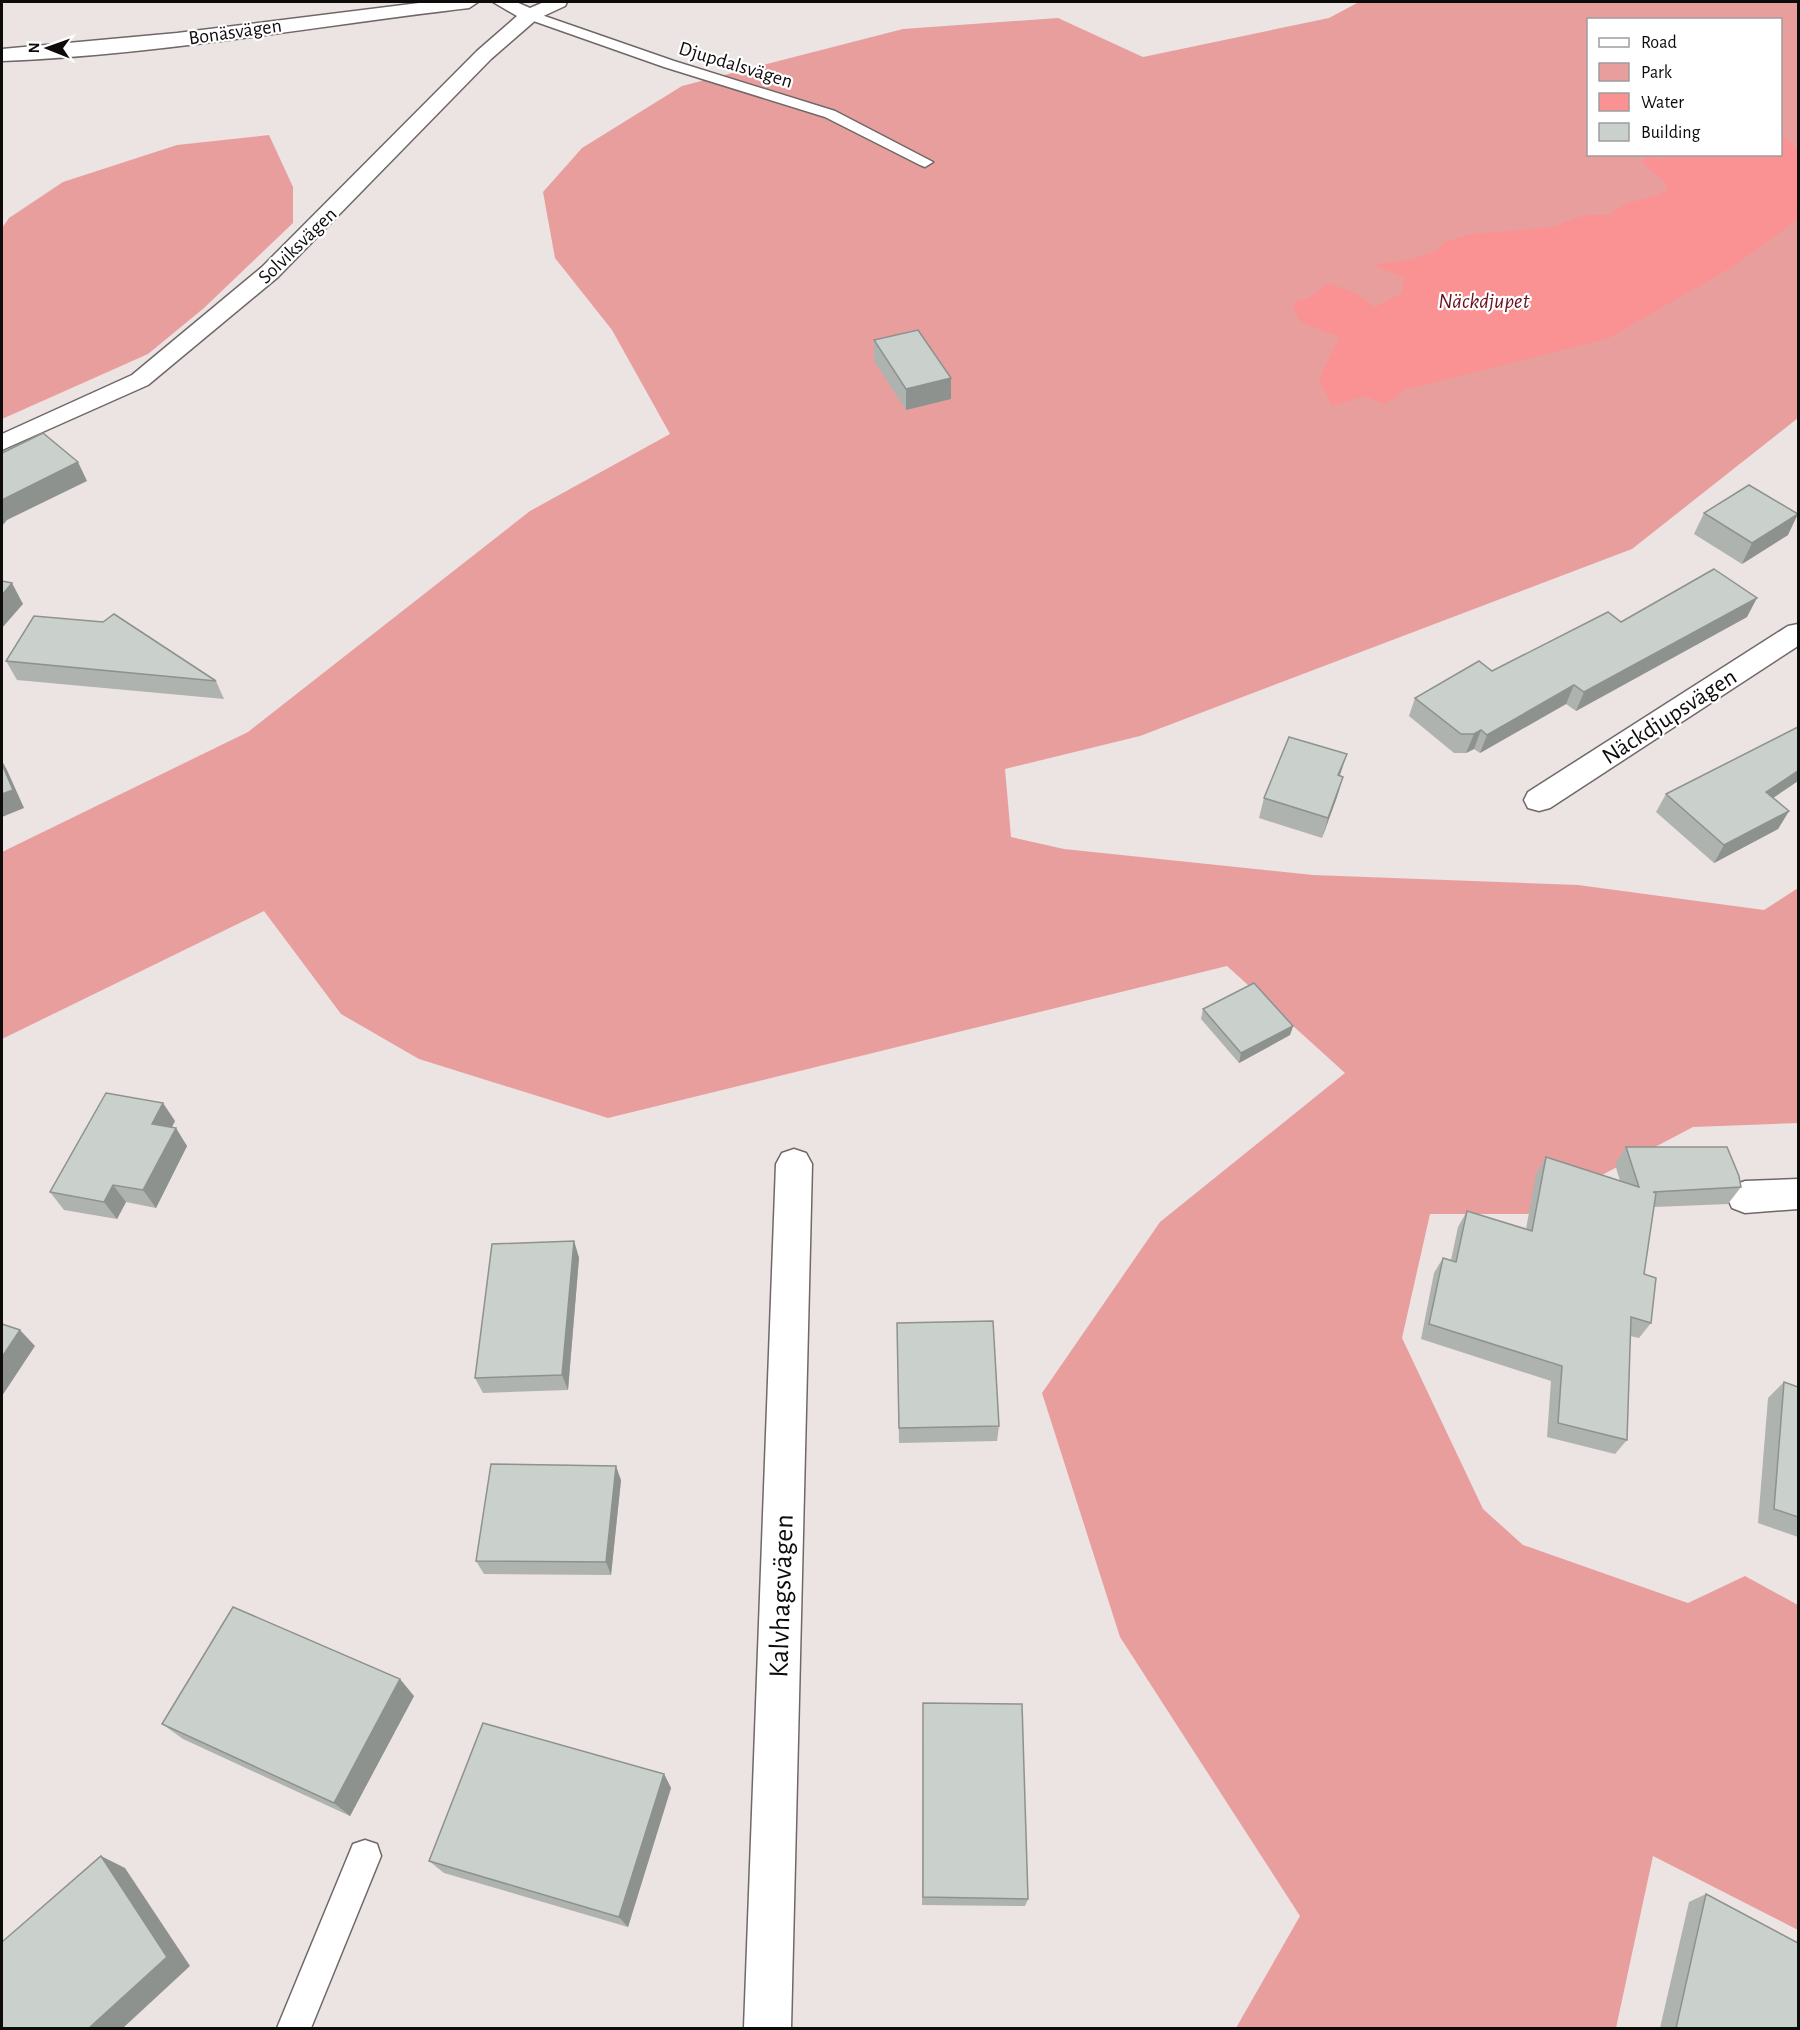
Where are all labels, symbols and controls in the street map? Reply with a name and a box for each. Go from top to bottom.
street label: Bonäsvägen [187,16,283,48]
north arrow [18,18,78,78]
legend [1587,18,1782,156]
text: Road [1641,34,1677,52]
street label: Djupdalsvägen [676,38,795,92]
text: N [26,42,42,53]
text: Park [1641,64,1673,82]
text: Water [1641,94,1684,112]
text: Building [1641,124,1701,142]
street label: Solviksvägen [255,204,341,288]
water label: Näckdjupet [1438,290,1530,313]
street label: Näckdjupsvägen [1598,665,1741,769]
street label: Kalvhagsvägen [765,1514,799,1678]

